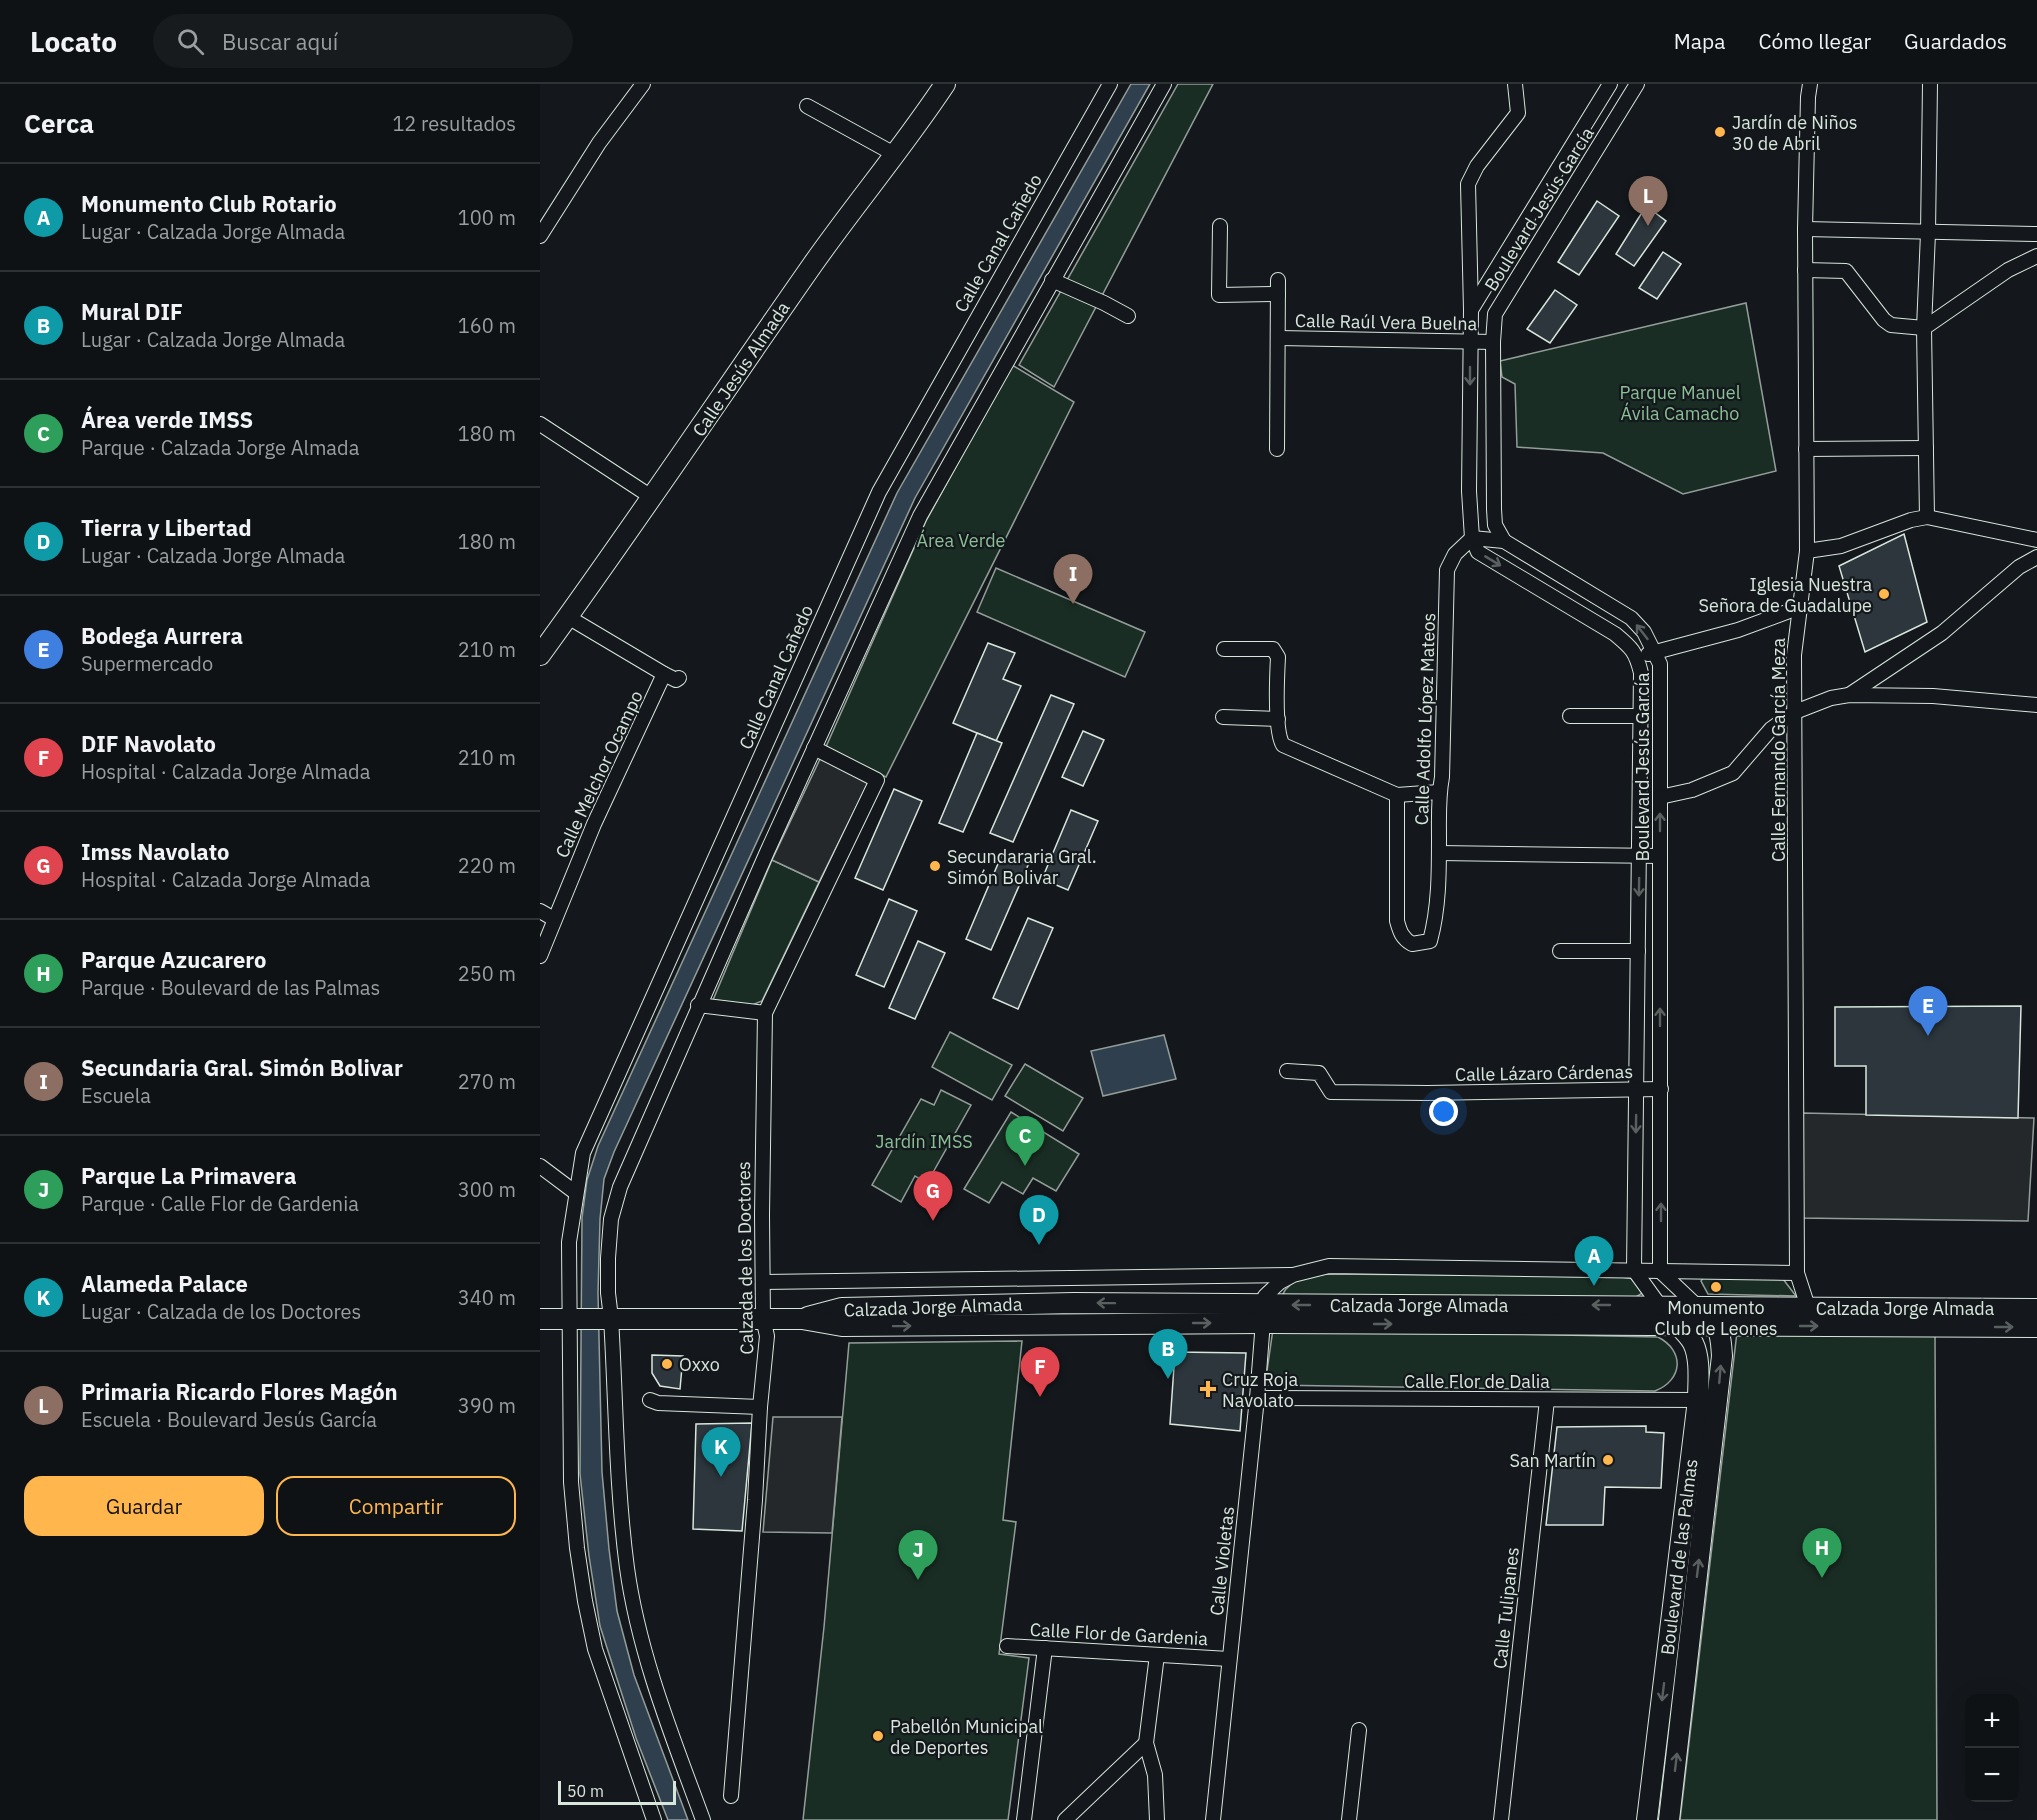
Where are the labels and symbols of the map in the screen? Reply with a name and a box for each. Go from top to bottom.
place label: Jardín de Niños 30 de Abril [1732,111,1858,155]
street label: Boulevard Jesús García [1479,122,1599,295]
marker: Jardín de Niños 30 de Abril [1713,125,1727,139]
street label: Calle Canal Cañedo [949,170,1047,316]
pin: L [1628,176,1668,226]
street label: Calle Jesús Almada [687,297,795,441]
street label: Calle Raúl Vera Buelna [1295,309,1478,335]
one-way arrow [1464,366,1476,386]
park label: Parque Manuel Ávila Camacho [1619,381,1741,425]
park label: Área Verde [917,529,1006,552]
pin: I [1054,554,1092,604]
one-way arrow [1484,556,1501,568]
place label: Iglesia Nuestra Señora de Guadalupe [1699,573,1872,617]
marker: Iglesia Nuestra Señora de Guadalupe [1877,587,1891,601]
street label: Calle Canal Cañedo [734,601,818,753]
street label: Calle Adolfo López Mateos [1410,612,1440,826]
one-way arrow [1636,624,1649,640]
street label: Calle Fernando García Meza [1767,638,1790,862]
street label: Boulevard Jesús García [1631,672,1654,862]
street label: Calle Melchor Ocampo [550,687,648,861]
one-way arrow [1654,813,1666,833]
place label: Secundararia Gral. Simón Bolivar [947,845,1097,889]
marker: Secundararia Gral. Simón Bolivar [928,859,942,873]
one-way arrow [1633,876,1645,896]
pin: E [1908,986,1948,1036]
one-way arrow [1655,1008,1666,1028]
street label: Calle Lázaro Cárdenas [1455,1060,1633,1086]
your location [1429,1097,1458,1126]
one-way arrow [1630,1113,1642,1133]
pin: C [1006,1116,1044,1166]
park label: Jardín IMSS [875,1130,973,1153]
street label: Calzada de los Doctores [732,1161,758,1355]
pin: G [914,1172,952,1221]
pin: D [1020,1196,1058,1245]
one-way arrow [1655,1203,1667,1223]
pin: A [1574,1236,1614,1286]
marker: Monumento Club de Leones [1709,1280,1723,1294]
street label: Calzada Jorge Almada [843,1292,1023,1322]
street label: Calzada Jorge Almada [1330,1294,1509,1317]
place label: Monumento Club de Leones [1654,1296,1778,1340]
street label: Calzada Jorge Almada [1816,1297,1995,1320]
one-way arrow [1097,1298,1117,1309]
one-way arrow [1292,1299,1312,1311]
one-way arrow [1592,1299,1612,1311]
one-way arrow [1191,1317,1211,1329]
one-way arrow [1372,1318,1392,1330]
one-way arrow [891,1320,911,1331]
one-way arrow [1798,1320,1818,1332]
one-way arrow [1993,1321,2013,1333]
pin: B [1148,1330,1188,1379]
pin: F [1020,1348,1060,1397]
place label: Oxxo [679,1353,720,1376]
marker: Oxxo [660,1357,674,1371]
one-way arrow [1715,1365,1726,1385]
place label: Cruz Roja Navolato [1222,1368,1298,1412]
street label: Calle Flor de Dalia [1404,1370,1550,1393]
marker: Cruz Roja Navolato [1199,1380,1217,1398]
pin: K [702,1428,741,1477]
place label: San Martín [1510,1449,1596,1472]
marker: San Martín [1601,1453,1615,1467]
street label: Boulevard de las Palmas [1656,1458,1702,1656]
street label: Calle Violetas [1205,1505,1239,1617]
pin: H [1802,1528,1842,1578]
pin: J [898,1530,938,1580]
street label: Calle Tulipanes [1488,1546,1524,1670]
one-way arrow [1693,1559,1704,1579]
street label: Calle Flor de Gardenia [1029,1618,1209,1650]
one-way arrow [1657,1681,1668,1701]
place label: Pabellón Municipal de Deportes [890,1715,1043,1759]
marker: Pabellón Municipal de Deportes [871,1729,885,1743]
one-way arrow [1671,1752,1682,1772]
scale bar [558,1778,676,1806]

